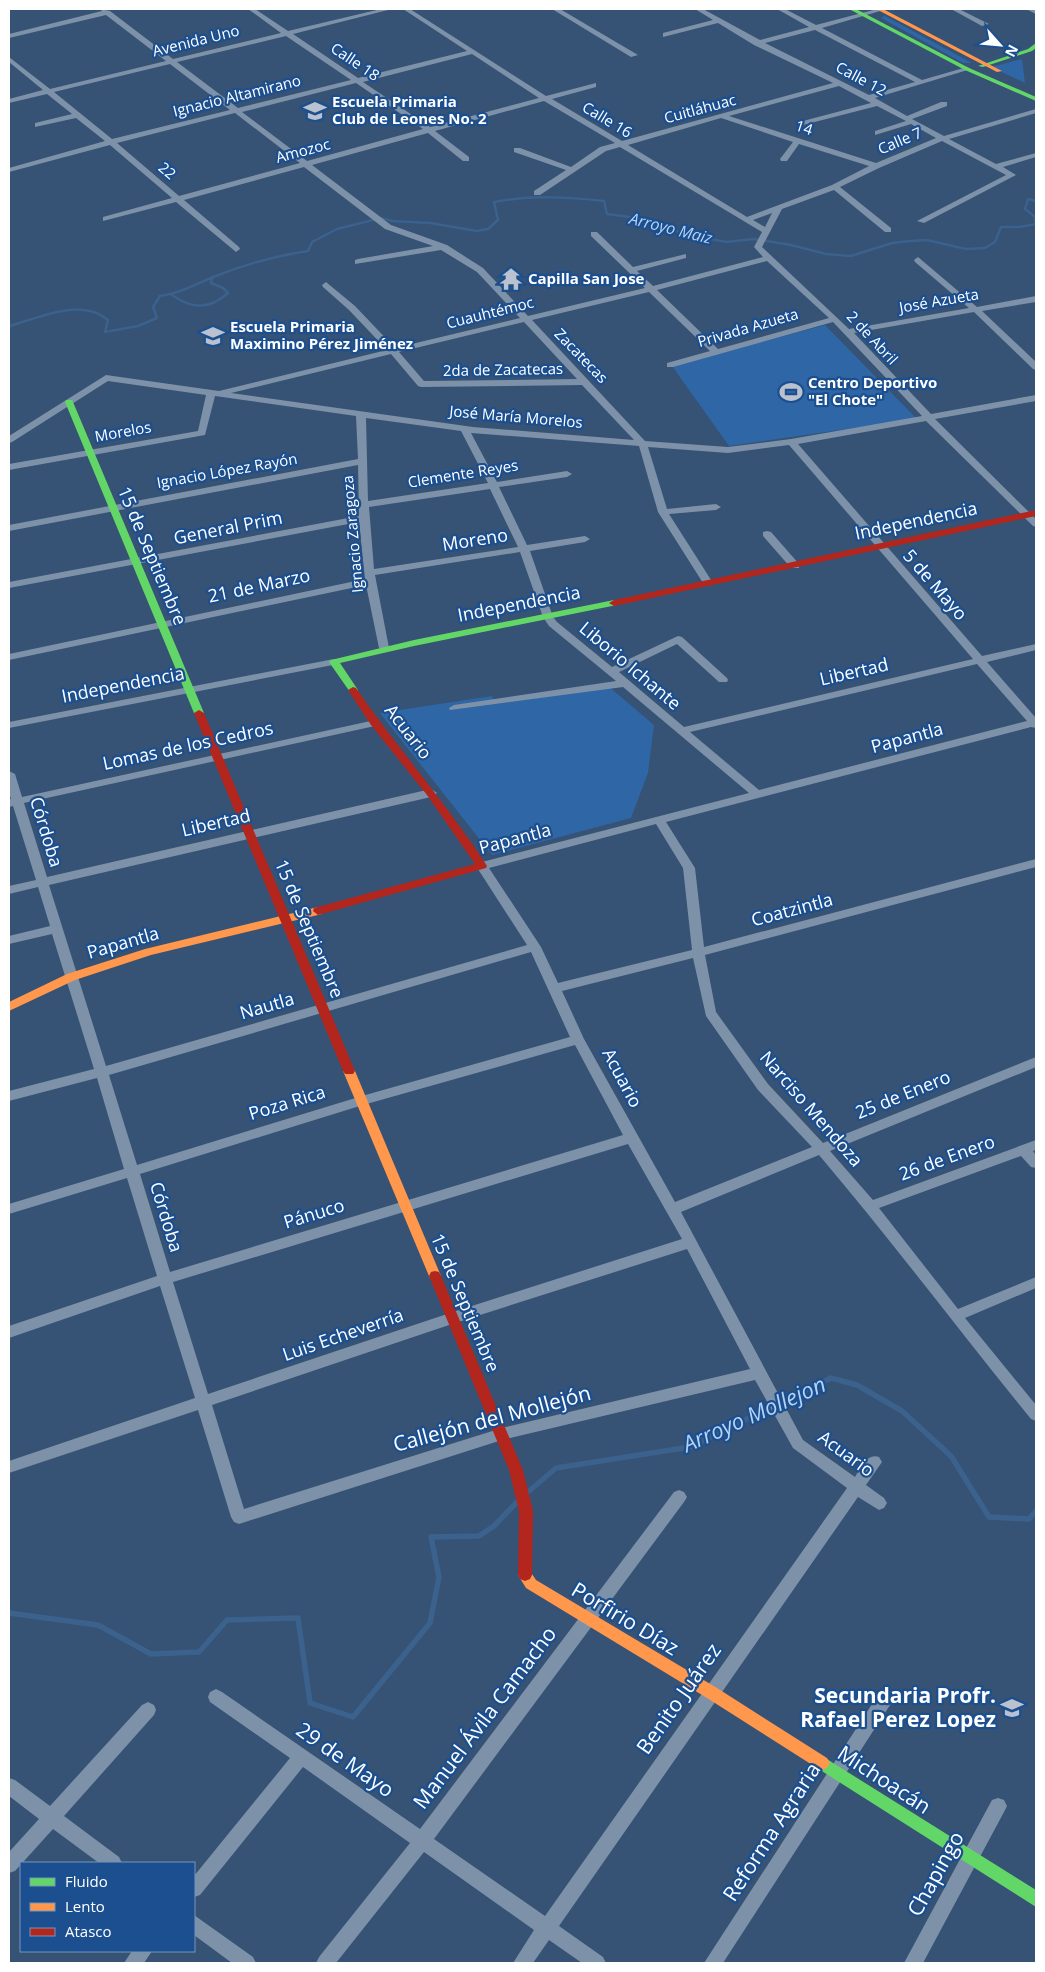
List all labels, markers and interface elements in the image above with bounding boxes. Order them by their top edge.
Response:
street label: Avenida Uno [150,20,241,60]
north arrow [975,20,1025,70]
street label: Calle 18 [327,38,384,85]
text: N [1001,42,1023,61]
street label: Calle 12 [833,56,890,100]
street label: Ignacio Altamirano [171,69,303,121]
street label: Cuitláhuac [661,89,738,127]
place label: Escuela Primaria Club de Leones No. 2 [332,91,487,128]
street label: Calle 16 [579,96,636,142]
school or university icon: Escuela Primaria Club de Leones No. 2 [302,98,328,124]
street label: 14 [793,115,816,139]
street label: Calle 7 [874,122,925,158]
street label: Amozoc [273,133,332,167]
street label: 22 [155,157,181,183]
water label: Arroyo Maiz [626,207,716,249]
temple icon: Capilla San Jose [498,266,524,292]
place label: Capilla San Jose [528,268,645,288]
street label: José Azueta [896,283,980,317]
street label: Cuauhtémoc [444,292,535,333]
street label: Privada Azueta [695,303,800,351]
street label: 2 de Abril [843,306,903,368]
place label: Escuela Primaria Maximino Pérez Jiménez [230,316,413,353]
school or university icon: Escuela Primaria Maximino Pérez Jiménez [200,323,226,349]
street label: Zacatecas [551,324,613,387]
street label: 2da de Zacatecas [443,358,563,380]
place label: Centro Deportivo "El Chote" [808,372,937,409]
sports icon: Centro Deportivo "El Chote" [778,379,804,405]
street label: José María Morelos [447,400,583,432]
street label: Morelos [93,416,153,446]
street label: Ignacio López Rayón [155,448,299,492]
street label: Clemente Reyes [406,454,520,492]
street label: Ignacio Zaragoza [337,475,367,594]
street label: 15 de Septiembre [113,483,193,629]
street label: Independencia [852,495,979,545]
street label: General Prim [171,505,284,549]
street label: Moreno [440,522,509,556]
street label: 5 de Mayo [898,544,973,625]
street label: 21 de Marzo [205,562,312,608]
street label: Independencia [455,579,582,627]
street label: Liborio Ichante [575,616,686,715]
street label: Libertad [817,651,891,691]
street label: Independencia [59,660,186,708]
street label: Acuario [380,699,438,764]
street label: Lomas de los Cedros [100,715,275,775]
street label: Papantla [868,716,946,758]
street label: Córdoba [25,794,69,870]
street label: Libertad [179,802,253,842]
street label: Papantla [476,817,554,859]
street label: 15 de Septiembre [270,856,350,1002]
street label: Coatzintla [748,887,835,931]
street label: Papantla [84,920,162,964]
street label: Nautla [237,986,297,1024]
street label: Acuario [597,1044,648,1111]
street label: Narciso Mendoza [755,1045,869,1171]
street label: 25 de Enero [852,1064,954,1124]
street label: Poza Rica [245,1079,328,1125]
street label: 26 de Enero [895,1129,998,1186]
street label: Córdoba [145,1179,189,1255]
street label: Pánuco [280,1192,347,1234]
street label: 15 de Septiembre [426,1230,506,1376]
street label: Luis Echeverría [279,1302,406,1366]
water label: Arroyo Mollejon [675,1368,830,1459]
street label: Callejón del Mollejón [390,1378,594,1458]
street label: Acuario [814,1425,879,1482]
street label: Porfirio Díaz [567,1575,684,1661]
street label: Manuel Ávila Camacho [406,1620,562,1814]
street label: Benito Juárez [630,1637,727,1760]
place label: Secundaria Profr. Rafael Perez Lopez [800,1681,996,1733]
school or university icon: Secundaria Profr. Rafael Perez Lopez [999,1695,1025,1721]
street label: 29 de Mayo [291,1715,400,1803]
street label: Michoacán [832,1739,937,1820]
street label: Reforma Agraria [716,1757,826,1906]
street label: Chapingo [900,1826,970,1921]
legend [20,1862,195,1952]
text: Fluido [65,1871,108,1891]
text: Lento [65,1896,105,1916]
text: Atasco [65,1921,112,1941]

